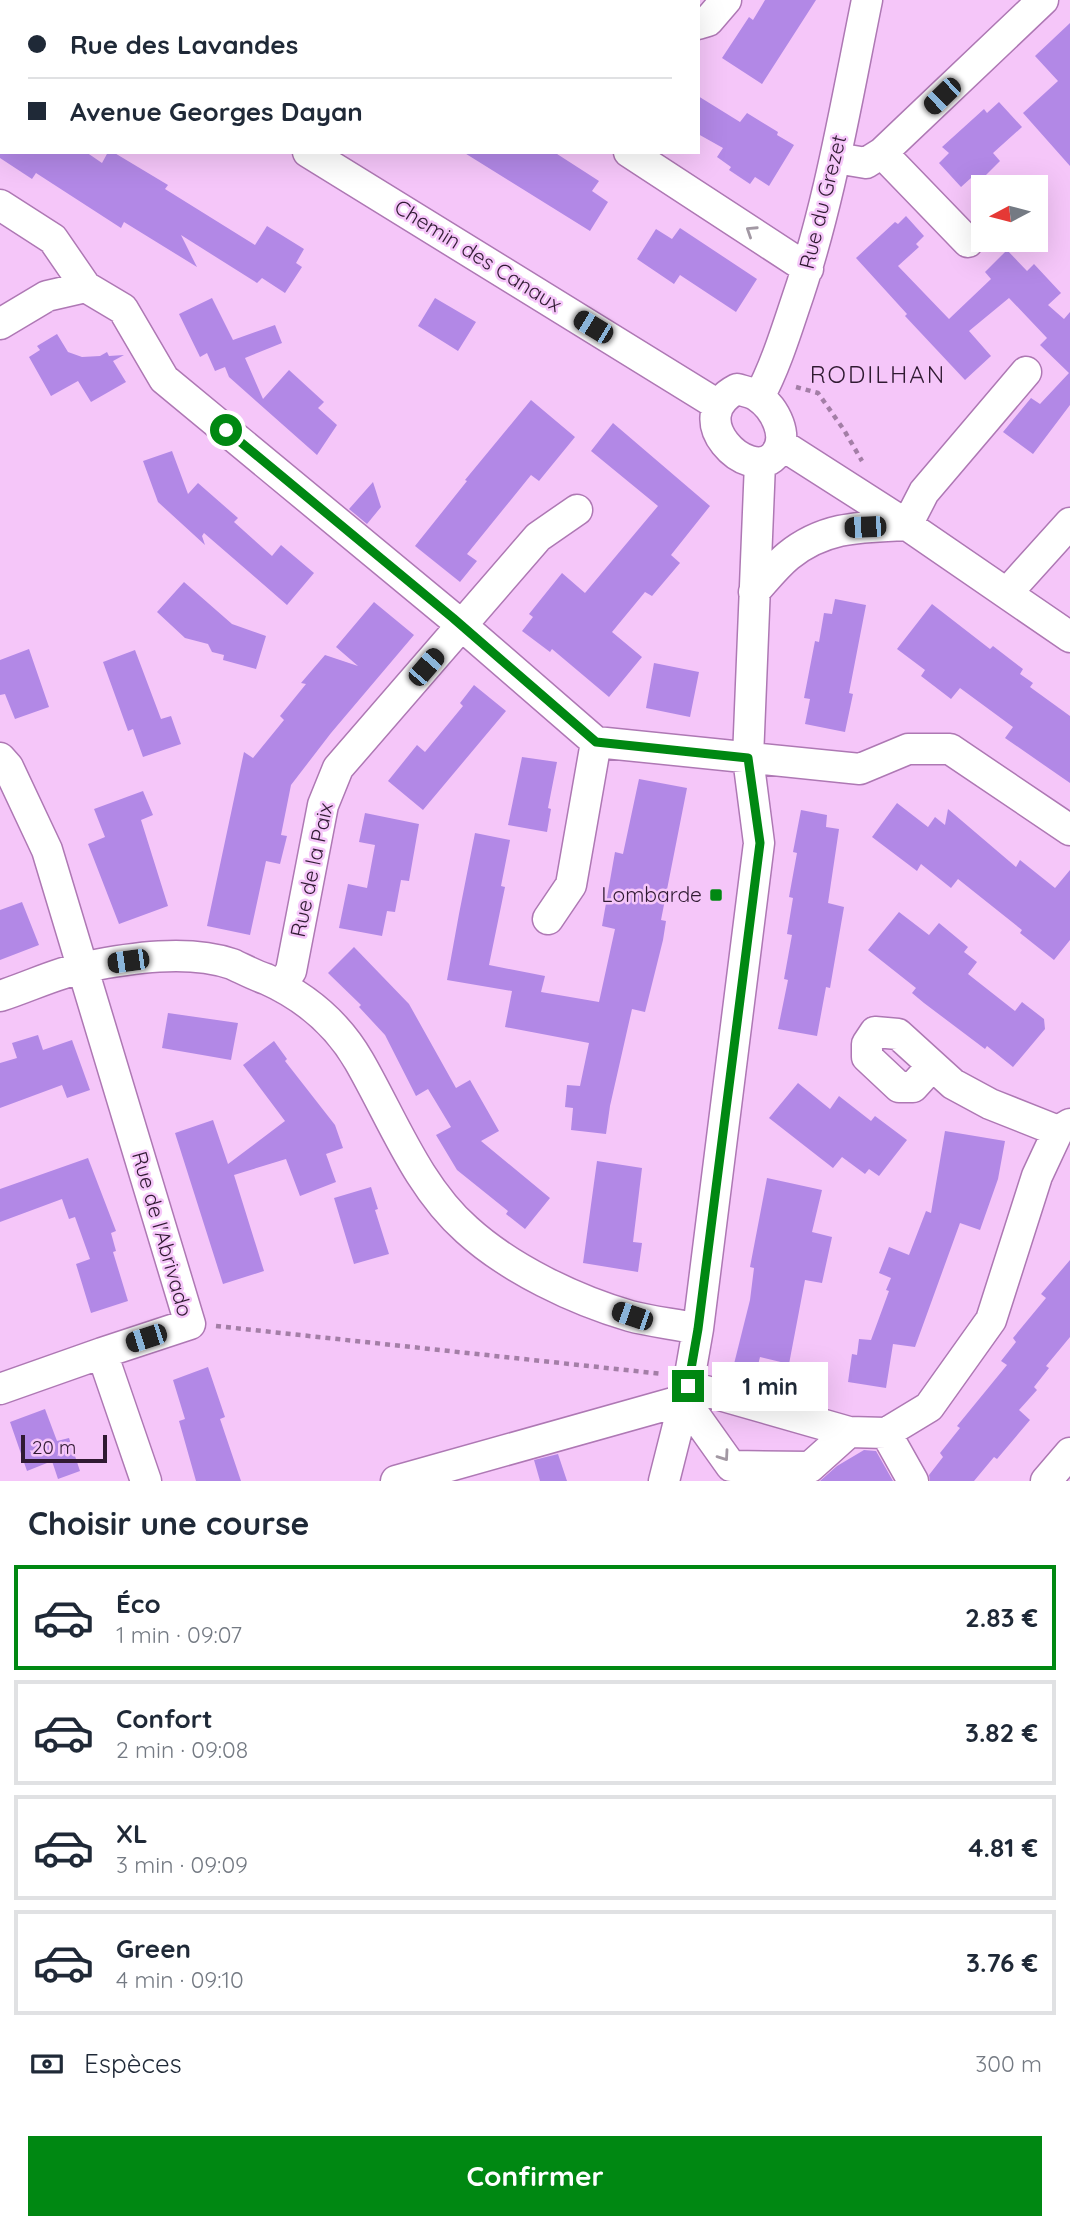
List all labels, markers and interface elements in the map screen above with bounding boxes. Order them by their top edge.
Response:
text: Rue des Lavandes [70,28,298,61]
car [920,74,965,118]
text: Avenue Georges Dayan [70,95,363,128]
street label: Rue du Grezet [793,132,851,271]
north arrow [971,175,1048,252]
map controls [971,175,1048,252]
street label: Chemin des Canaux [390,193,567,317]
one-way arrow [745,227,758,240]
car [570,307,617,347]
district label: RODILHAN [810,359,946,389]
route start [210,414,242,446]
car [844,516,887,538]
car [405,644,448,690]
street label: Rue de la Paix [284,800,338,939]
place label: Lombarde [601,881,702,907]
marker: Lombarde [708,887,724,903]
car [106,948,151,974]
street label: Rue de l'Abrivado [127,1148,199,1319]
car [609,1299,656,1333]
car [123,1322,170,1354]
callout: 1 min [712,1362,828,1410]
route end [672,1370,704,1402]
text: 1 min [742,1372,798,1401]
scale bar [21,1432,107,1464]
text: 20 m [32,1435,76,1459]
one-way arrow [716,1448,728,1461]
text: Choisir une course [28,1503,309,1543]
icon: car [32,1586,95,1649]
text: Éco [116,1587,161,1620]
text: 2.83 € [965,1601,1038,1634]
text: 1 min · 09:07 [116,1620,242,1649]
icon: car [32,1701,95,1764]
text: Confort [116,1702,213,1735]
text: 3.82 € [965,1716,1038,1749]
text: 2 min · 09:08 [116,1735,248,1764]
icon: car [32,1816,95,1879]
text: XL [116,1817,148,1850]
text: 4.81 € [968,1831,1038,1864]
text: 3 min · 09:09 [116,1850,248,1879]
icon: car [32,1931,95,1994]
text: Green [116,1932,191,1965]
text: 3.76 € [966,1946,1038,1979]
text: 4 min · 09:10 [116,1965,244,1994]
icon: cash [28,2045,66,2083]
text: Espèces [84,2047,182,2080]
text: 300 m [975,2049,1042,2078]
button: Confirmer [28,2136,1042,2216]

